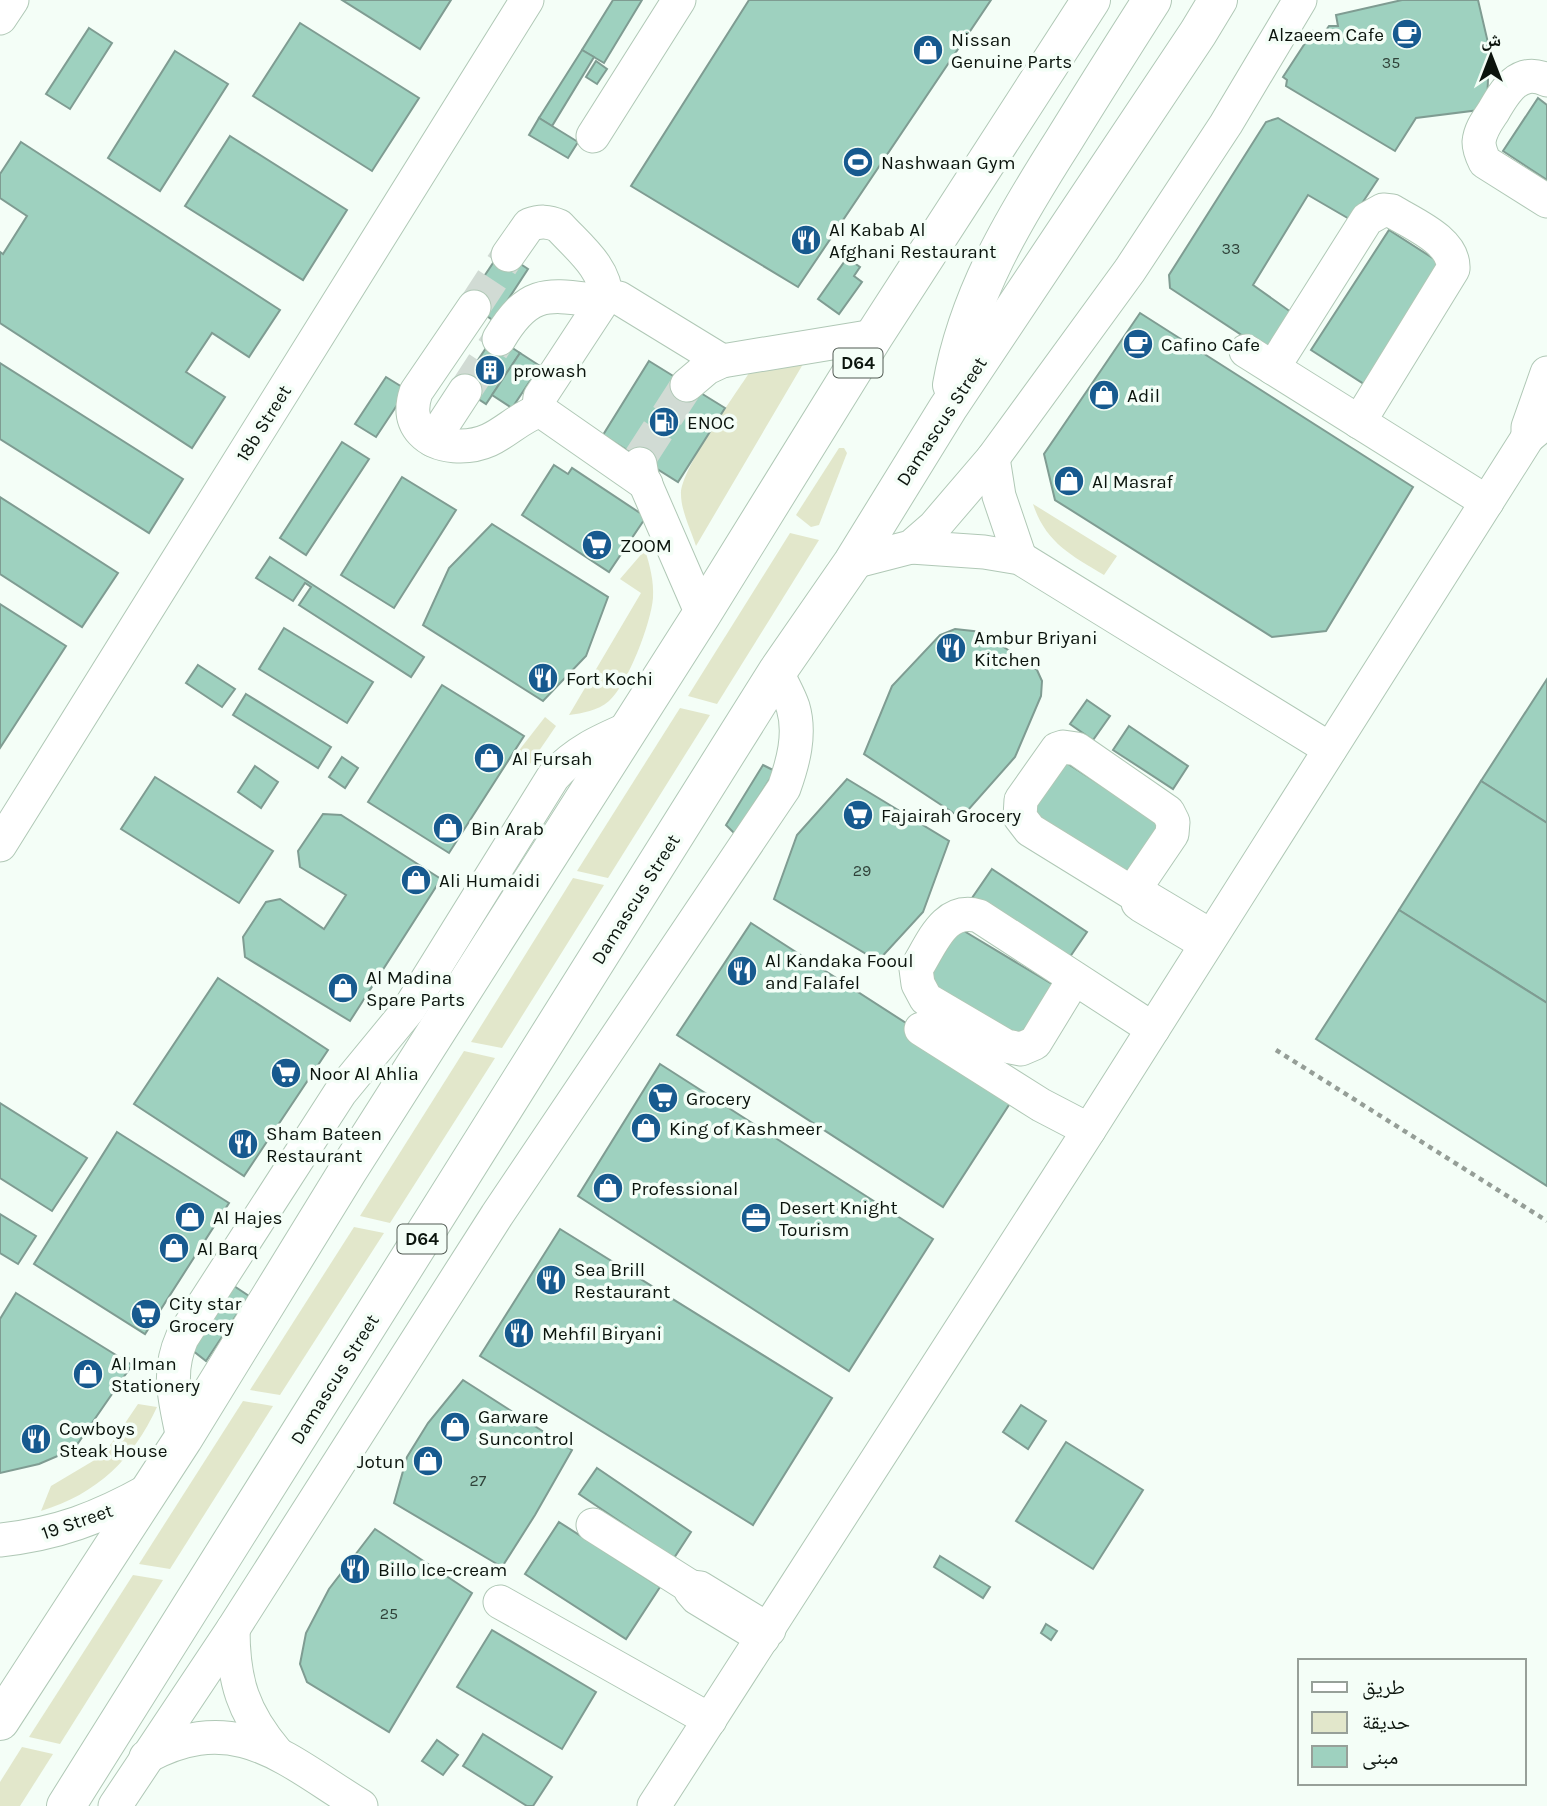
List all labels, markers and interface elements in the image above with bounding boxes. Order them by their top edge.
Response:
cafe icon: Alzaeem Cafe [1390,17,1424,51]
north arrow [1456,21,1526,91]
place label: Alzaeem Cafe [1268,24,1384,46]
place label: Nissan Genuine Parts [951,29,1072,73]
text: ش [1481,29,1501,51]
shop icon: Nissan Genuine Parts [911,33,945,67]
house number: 35 [1382,53,1400,72]
sports icon: Nashwaan Gym [841,145,875,179]
place label: Nashwaan Gym [881,152,1015,174]
place label: Al Kabab Al Afghani Restaurant [829,219,996,263]
restaurant icon: Al Kabab Al Afghani Restaurant [789,223,823,257]
house number: 33 [1222,239,1240,258]
cafe icon: Cafino Cafe [1121,327,1155,361]
place label: Cafino Cafe [1161,334,1260,356]
road number: D64 [834,348,882,377]
building icon: prowash [473,353,507,387]
street label: Damascus Street [892,353,992,490]
place label: prowash [513,360,587,382]
shop icon: Adil [1087,378,1121,412]
street label: 18b Street [232,381,296,466]
place label: Adil [1127,385,1160,407]
fuel station icon: ENOC [647,405,681,439]
place label: ENOC [687,412,735,434]
shop icon: Al Masraf [1052,464,1086,498]
place label: Al Masraf [1092,471,1174,493]
supermarket icon: ZOOM [580,528,614,562]
place label: ZOOM [620,535,672,557]
place label: Ambur Briyani Kitchen [974,627,1098,671]
restaurant icon: Ambur Briyani Kitchen [934,631,968,665]
restaurant icon: Fort Kochi [526,661,560,695]
place label: Fort Kochi [566,668,653,690]
shop icon: Al Fursah [472,741,506,775]
place label: Al Fursah [512,748,593,770]
supermarket icon: Fajairah Grocery [841,798,875,832]
place label: Fajairah Grocery [881,805,1021,827]
shop icon: Bin Arab [431,811,465,845]
place label: Bin Arab [471,818,544,840]
street label: Damascus Street [587,830,685,969]
house number: 29 [853,861,871,880]
shop icon: Ali Humaidi [399,863,433,897]
place label: Ali Humaidi [439,870,540,892]
place label: Al Kandaka Fooul and Falafel [765,950,914,994]
restaurant icon: Al Kandaka Fooul and Falafel [725,954,759,988]
place label: Al Madina Spare Parts [366,967,465,1011]
shop icon: Al Madina Spare Parts [326,971,360,1005]
supermarket icon: Noor Al Ahlia [269,1056,303,1090]
place label: Noor Al Ahlia [309,1063,419,1085]
supermarket icon: Grocery [646,1081,680,1115]
place label: Grocery [686,1088,751,1110]
shop icon: King of Kashmeer [629,1111,663,1145]
place label: King of Kashmeer [669,1118,822,1140]
place label: Sham Bateen Restaurant [266,1123,382,1167]
restaurant icon: Sham Bateen Restaurant [226,1127,260,1161]
shop icon: Professional [591,1171,625,1205]
place label: Professional [631,1178,738,1200]
place label: Desert Knight Tourism [779,1197,898,1241]
shop icon: Al Hajes [173,1200,207,1234]
office icon: Desert Knight Tourism [739,1201,773,1235]
place label: Al Hajes [213,1207,283,1229]
road number: D64 [398,1224,446,1254]
shop icon: Al Barq [157,1231,191,1265]
place label: Al Barq [197,1238,258,1260]
place label: Sea Brill Restaurant [574,1259,670,1303]
restaurant icon: Sea Brill Restaurant [534,1263,568,1297]
place label: City star Grocery [169,1293,241,1337]
supermarket icon: City star Grocery [129,1297,163,1331]
street label: Damascus Street [286,1310,384,1449]
restaurant icon: Mehfil Biryani [502,1316,536,1350]
place label: Mehfil Biryani [542,1323,662,1345]
place label: Al Iman Stationery [111,1353,200,1397]
shop icon: Al Iman Stationery [71,1357,105,1391]
place label: Garware Suncontrol [478,1406,574,1450]
shop icon: Garware Suncontrol [438,1410,472,1444]
place label: Cowboys Steak House [59,1418,167,1462]
restaurant icon: Cowboys Steak House [19,1422,53,1456]
shop icon: Jotun [411,1444,445,1478]
place label: Jotun [357,1451,405,1473]
house number: 27 [470,1471,487,1490]
street label: 19 Street [39,1500,116,1544]
restaurant icon: Billo Ice-cream [338,1552,372,1586]
place label: Billo Ice-cream [378,1559,507,1581]
house number: 25 [380,1604,398,1623]
legend [1298,1659,1526,1785]
text: طريق [1362,1675,1405,1700]
text: حديقة [1362,1710,1410,1734]
text: مبنى [1362,1745,1398,1770]

